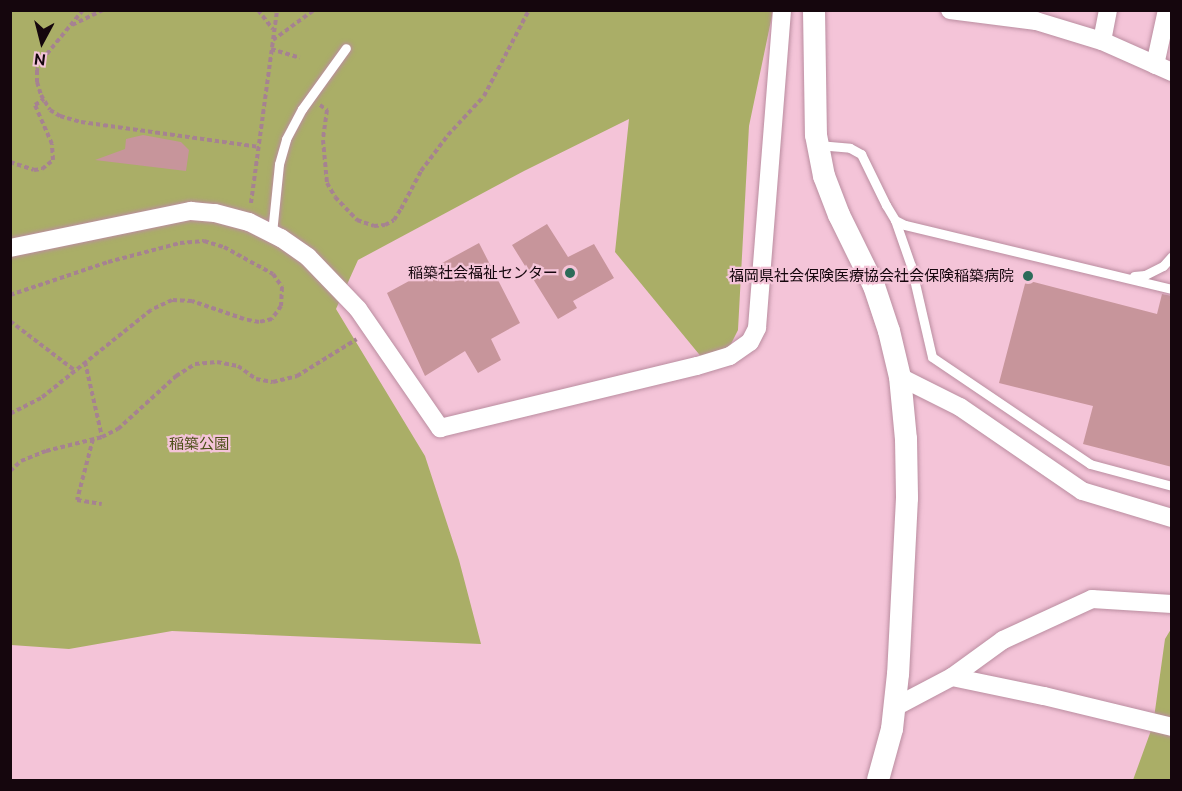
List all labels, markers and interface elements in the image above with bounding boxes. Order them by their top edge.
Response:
north arrow [12,12,72,72]
text: N [33,50,47,70]
place label: 稲築社会福祉センター [408,264,558,282]
marker: 稲築社会福祉センター [563,266,577,280]
place label: 福岡県社会保険医療協会社会保険稲築病院 [729,267,1014,285]
marker: 福岡県社会保険医療協会社会保険稲築病院 [1019,267,1037,285]
park label: 稲築公園 [169,435,229,453]

